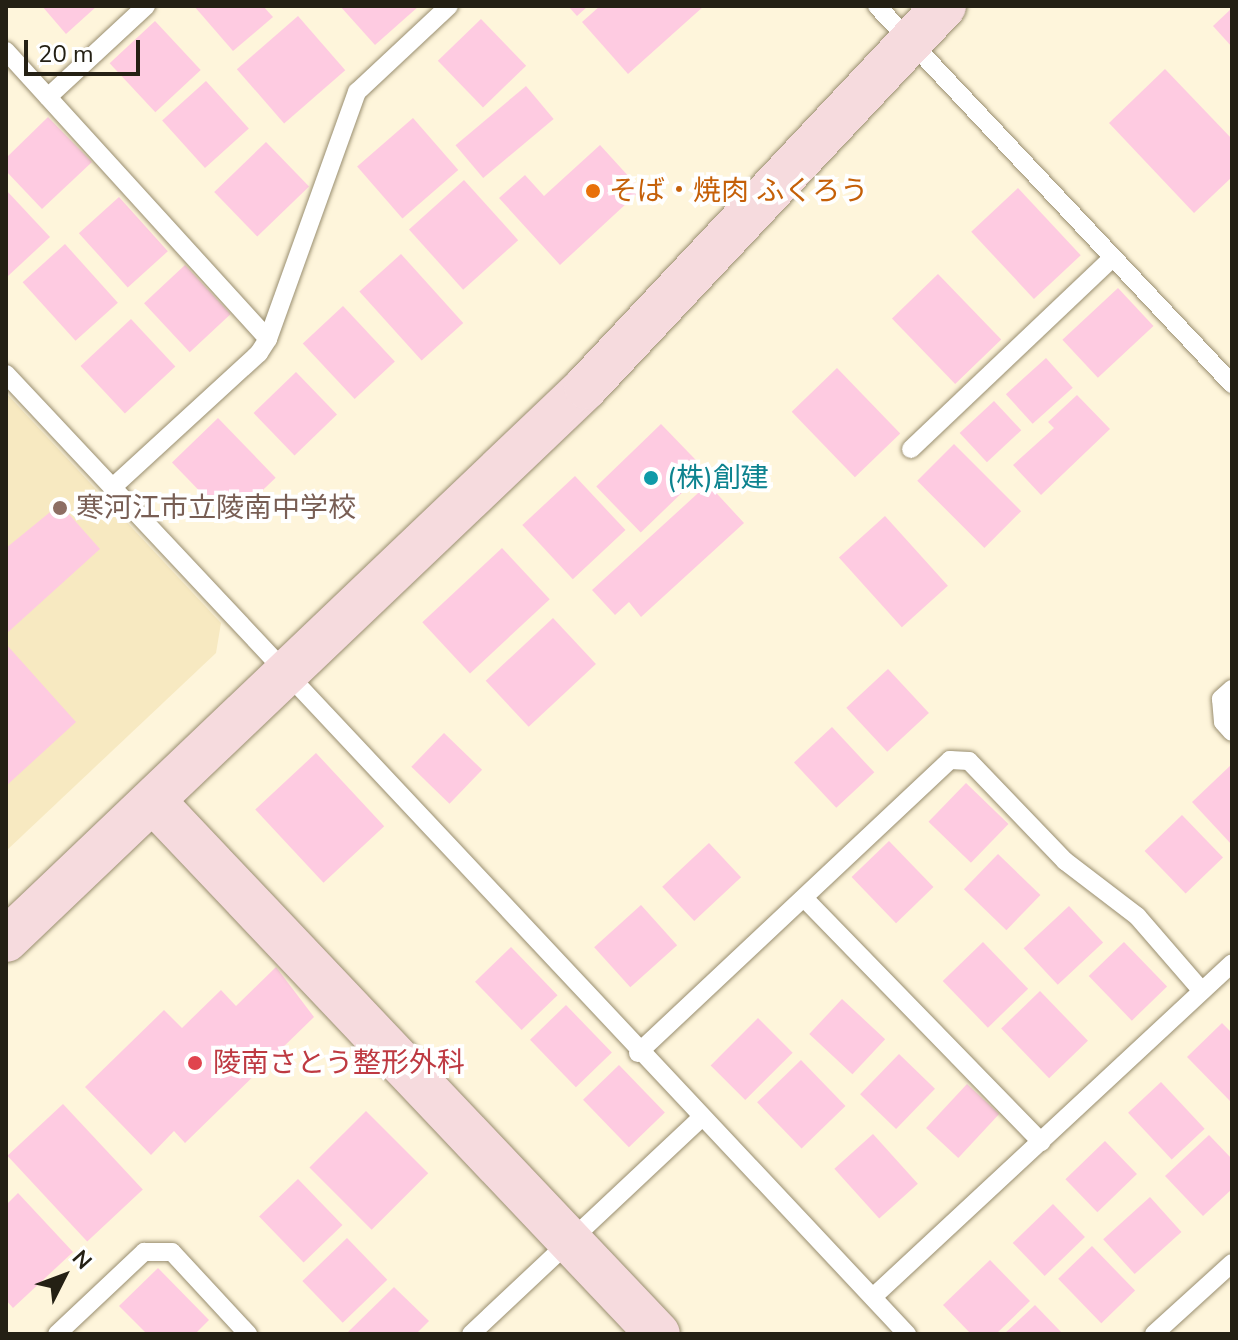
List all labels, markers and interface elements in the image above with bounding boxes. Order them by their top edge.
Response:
scale bar [28,24,144,74]
text: 20 m [38,38,94,70]
place label: そば・焼肉 ふくろう [609,174,868,208]
marker: そば・焼肉 ふくろう [584,182,602,200]
place label: (株)創建 [667,461,769,495]
marker: (株)創建 [642,469,660,487]
place label: 寒河江市立陵南中学校 [76,491,356,525]
marker: 寒河江市立陵南中学校 [51,499,69,517]
place label: 陵南さとう整形外科 [213,1046,465,1080]
marker: 陵南さとう整形外科 [184,1052,206,1074]
north arrow [24,1236,104,1316]
text: N [65,1244,98,1276]

